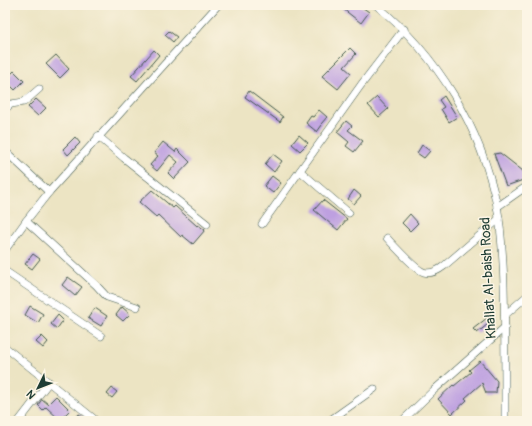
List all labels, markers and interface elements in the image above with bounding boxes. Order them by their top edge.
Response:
street label: Khallat Al-baish Road [476,216,500,339]
north arrow [18,368,58,408]
text: N [23,387,38,402]

